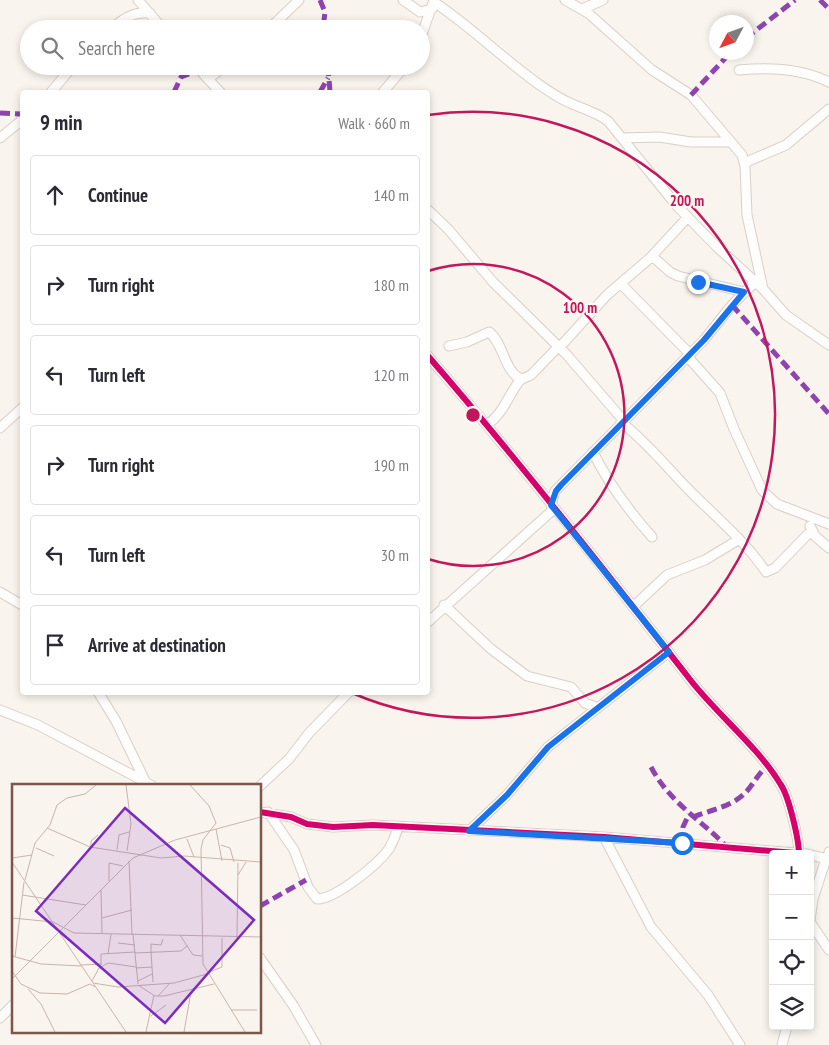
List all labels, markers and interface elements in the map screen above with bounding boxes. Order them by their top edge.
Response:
north arrow [709,15,754,60]
search box [20,20,430,75]
icon: search [38,34,66,62]
text: Search here [78,36,155,60]
text: 9 min [40,109,82,136]
text: Walk · 660 m [338,113,410,133]
icon: ahead [41,181,69,209]
text: Continue [88,183,148,207]
text: 140 m [374,185,409,205]
text: 200 m [670,191,704,210]
icon: right [41,271,69,299]
route end [687,271,710,294]
text: Turn right [88,273,154,297]
text: 180 m [374,275,409,295]
text: 100 m [563,298,597,317]
icon: left [41,361,69,389]
text: Turn left [88,363,145,387]
text: 120 m [374,365,409,385]
centre of rings [464,406,482,424]
icon: right [41,451,69,479]
text: Turn right [88,453,154,477]
text: 190 m [374,455,409,475]
icon: left [41,541,69,569]
text: Turn left [88,543,145,567]
text: 30 m [381,545,409,565]
icon: arrive [41,631,69,659]
text: Arrive at destination [88,633,226,657]
inset map [12,784,261,1032]
route start [671,832,694,855]
map controls [769,850,814,1030]
button: + [769,850,814,895]
button: − [769,895,814,940]
button: locate [769,940,814,985]
button: layers [769,985,814,1030]

